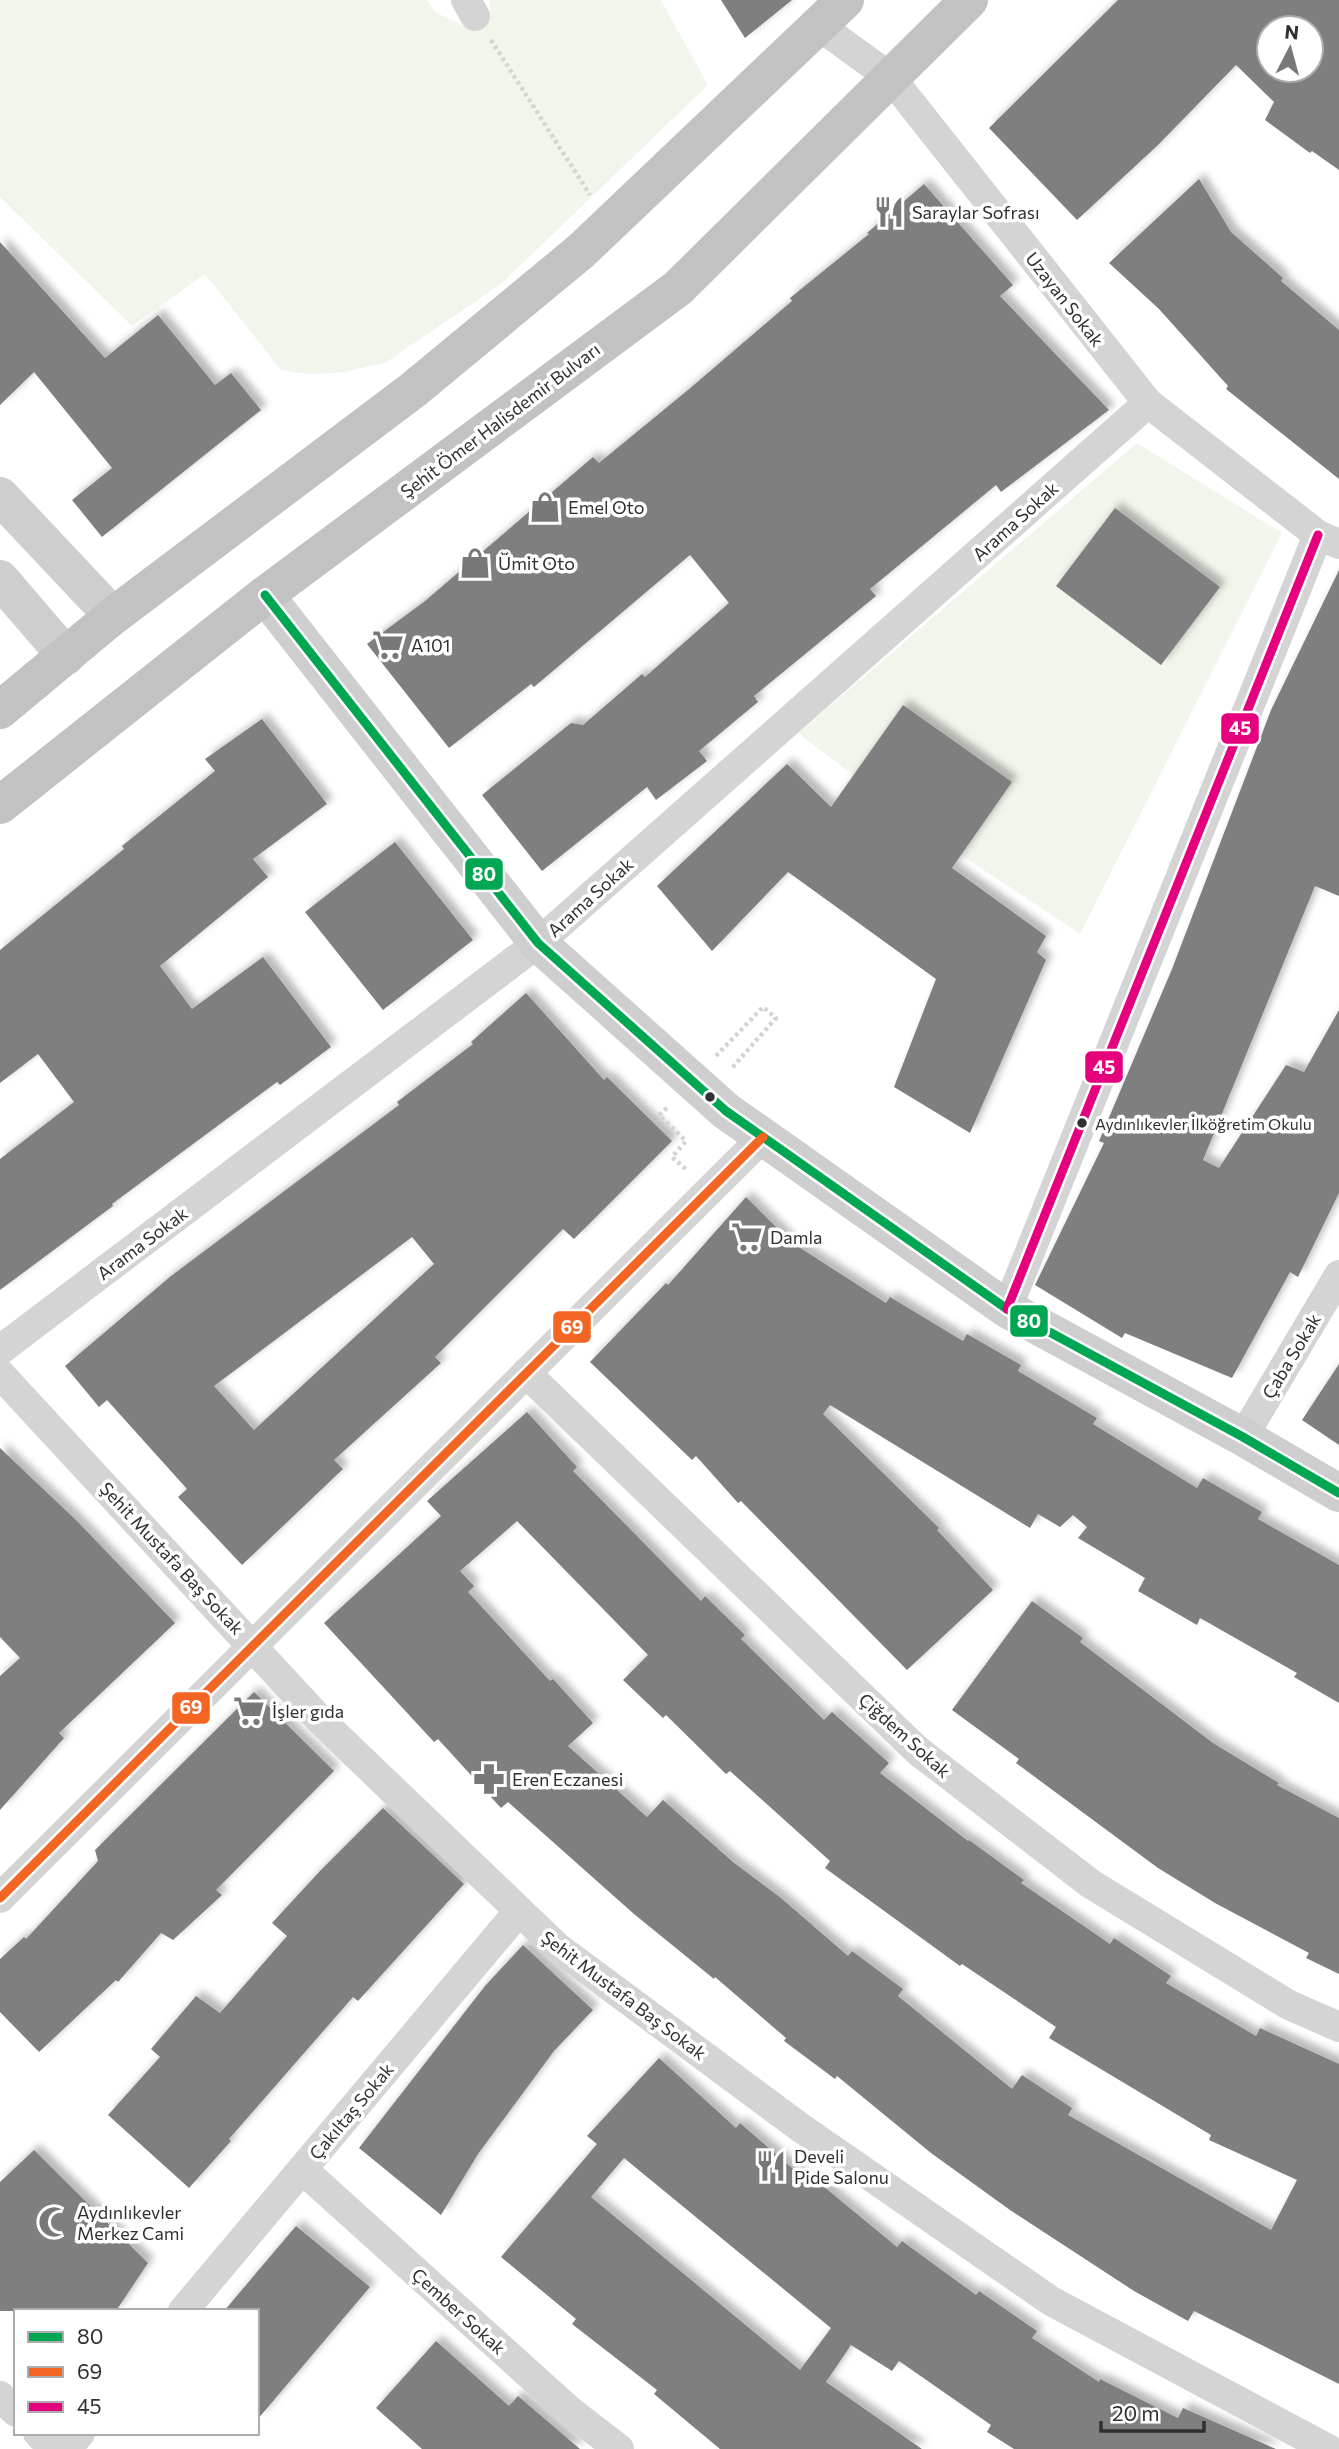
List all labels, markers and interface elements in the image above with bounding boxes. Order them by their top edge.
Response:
north arrow [1255,14,1325,84]
text: N [1284,19,1300,44]
restaurant icon: Saraylar Sofrası [872,195,906,229]
place label: Saraylar Sofrası [912,201,1040,223]
street label: Uzayan Sokak [1021,247,1109,351]
street label: Şehit Ömer Halisdemir Bulvarı [396,338,604,502]
street label: Arama Sokak [968,477,1063,565]
shop icon: Emel Oto [528,490,562,524]
place label: Emel Oto [568,496,645,518]
shop icon: Ümit Oto [458,546,492,580]
place label: Ümit Oto [498,552,575,574]
supermarket icon: A101 [371,628,405,662]
place label: A101 [411,634,451,656]
line badge: 45 [1220,712,1260,745]
text: 45 [1229,716,1251,739]
street label: Arama Sokak [543,853,638,941]
line badge: 80 [464,857,504,891]
text: 80 [472,862,496,885]
line badge: 45 [1084,1050,1124,1084]
text: 45 [1093,1055,1115,1078]
unlabelled marker [703,1090,717,1104]
place label: Aydınlıkevler İlköğretim Okulu [1095,1114,1312,1133]
marker: Aydınlıkevler İlköğretim Okulu [1075,1116,1089,1130]
street label: Arama Sokak [92,1202,192,1284]
supermarket icon: Damla [730,1220,764,1254]
place label: Damla [770,1226,822,1248]
line badge: 80 [1009,1304,1049,1338]
text: 80 [1017,1309,1041,1332]
street label: Çaba Sokak [1257,1309,1325,1403]
line badge: 69 [552,1310,592,1344]
text: 69 [560,1315,584,1338]
street label: Şehit Mustafa Baş Sokak [96,1477,249,1639]
street label: Çiğdem Sokak [855,1688,956,1782]
line badge: 69 [171,1691,211,1725]
supermarket icon: İşler gıda [232,1694,266,1728]
text: 69 [179,1695,203,1718]
place label: İşler gıda [272,1700,344,1722]
pharmacy icon: Eren Eczanesi [472,1762,506,1796]
place label: Eren Eczanesi [512,1768,623,1790]
street label: Şehit Mustafa Baş Sokak [537,1926,711,2064]
street label: Çakıltaş Sokak [304,2058,398,2164]
place label: Develi Pide Salonu [794,2145,889,2188]
restaurant icon: Develi Pide Salonu [754,2149,788,2183]
place label: Aydınlıkevler Merkez Cami [77,2201,184,2244]
mosque icon: Aydınlıkevler Merkez Cami [37,2205,71,2239]
street label: Çember Sokak [408,2263,511,2359]
legend [14,2309,259,2435]
text: 80 [77,2323,103,2348]
text: 69 [77,2358,102,2383]
scale bar [1101,2390,1204,2434]
text: 45 [77,2393,102,2418]
text: 20 m [1112,2400,1160,2425]

